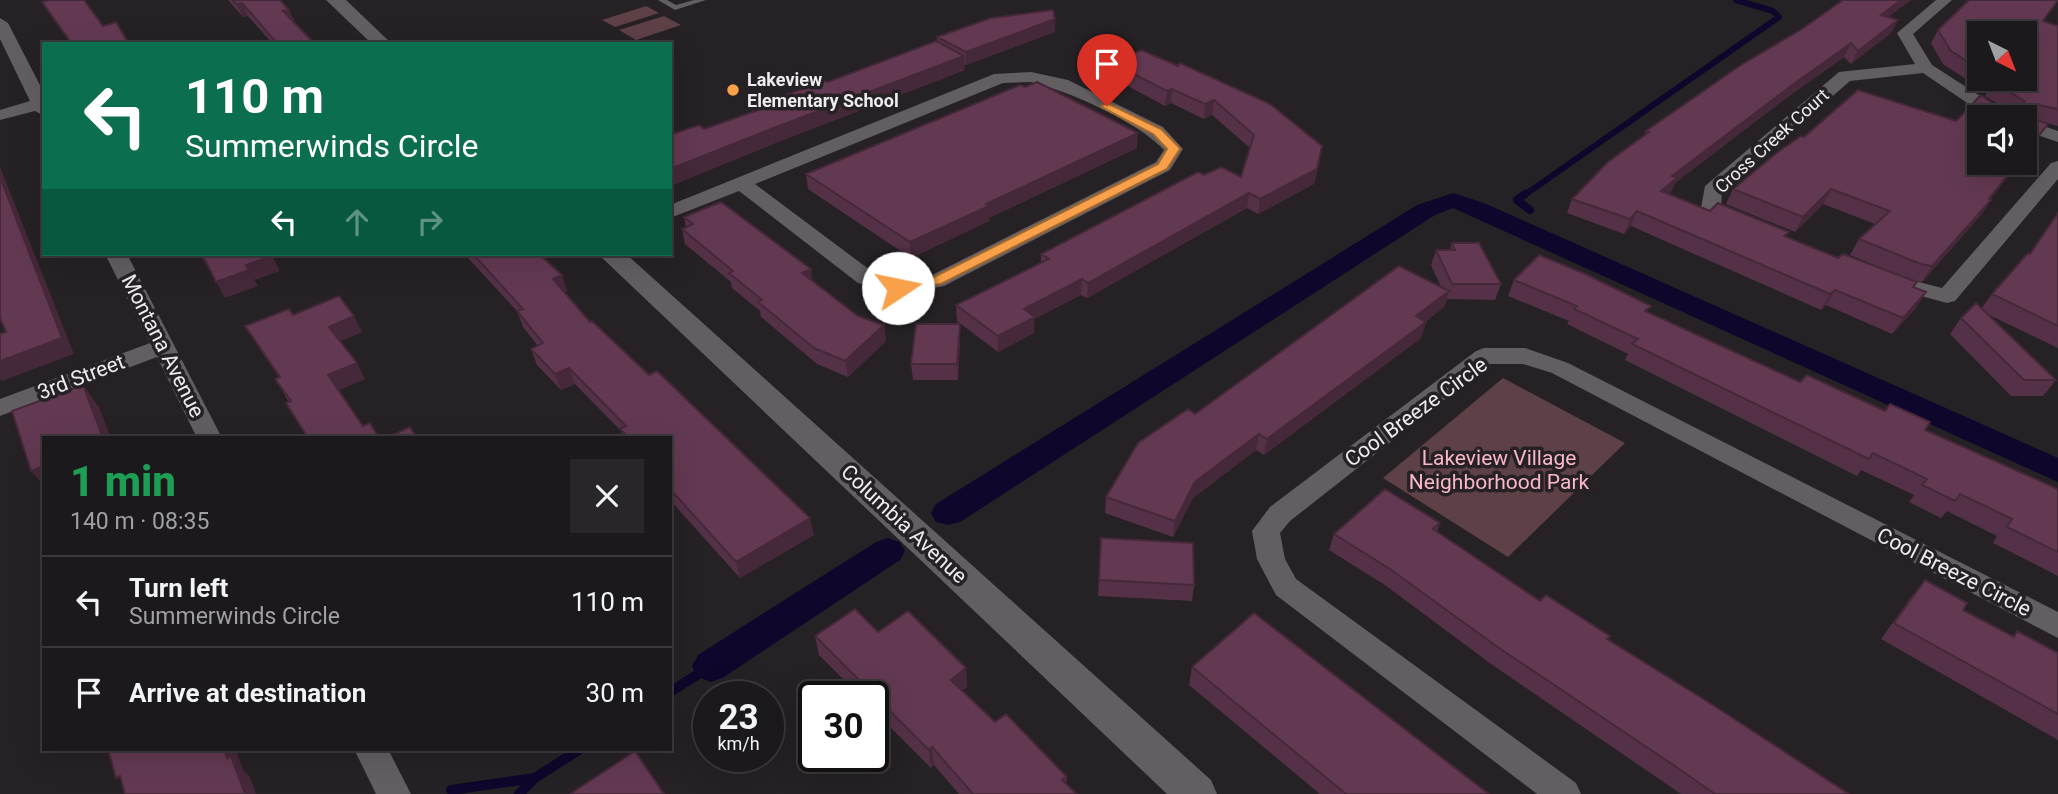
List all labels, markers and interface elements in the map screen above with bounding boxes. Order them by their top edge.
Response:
north arrow [1967,21,2037,91]
map controls [1967,21,2037,175]
pin [1077,34,1137,106]
icon: arrive [1088,45,1126,83]
text: 110 m [185,68,324,125]
place label: Lakeview Elementary School [747,69,899,111]
icon: left [70,70,161,161]
marker: Lakeview Elementary School [725,82,741,98]
street label: Cross Creek Court [1711,84,1833,197]
button: sound [1967,105,2037,175]
text: Summerwinds Circle [185,127,479,165]
icon: left [265,203,303,241]
icon: ahead [338,203,376,241]
icon: right [411,203,449,241]
position arrow [861,251,935,325]
street label: Montana Avenue [117,271,209,421]
street label: 3rd Street [34,349,128,405]
street label: Cool Breeze Circle [1340,352,1492,472]
park label: Lakeview Village Neighborhood Park [1409,446,1590,494]
text: 1 min [70,457,176,506]
button: close [570,459,644,533]
street label: Columbia Avenue [836,460,972,588]
text: 140 m · 08:35 [70,508,209,535]
street label: Cool Breeze Circle [1873,523,2035,621]
text: Turn left [129,573,228,603]
icon: left [70,583,108,621]
text: 110 m [571,587,644,617]
text: Summerwinds Circle [129,603,340,630]
icon: arrive [70,674,108,712]
text: Arrive at destination [129,678,366,708]
text: 30 m [586,678,644,708]
speed limit sign: 30 [798,681,889,772]
text: 23 [718,697,759,738]
text: km/h [717,733,760,754]

